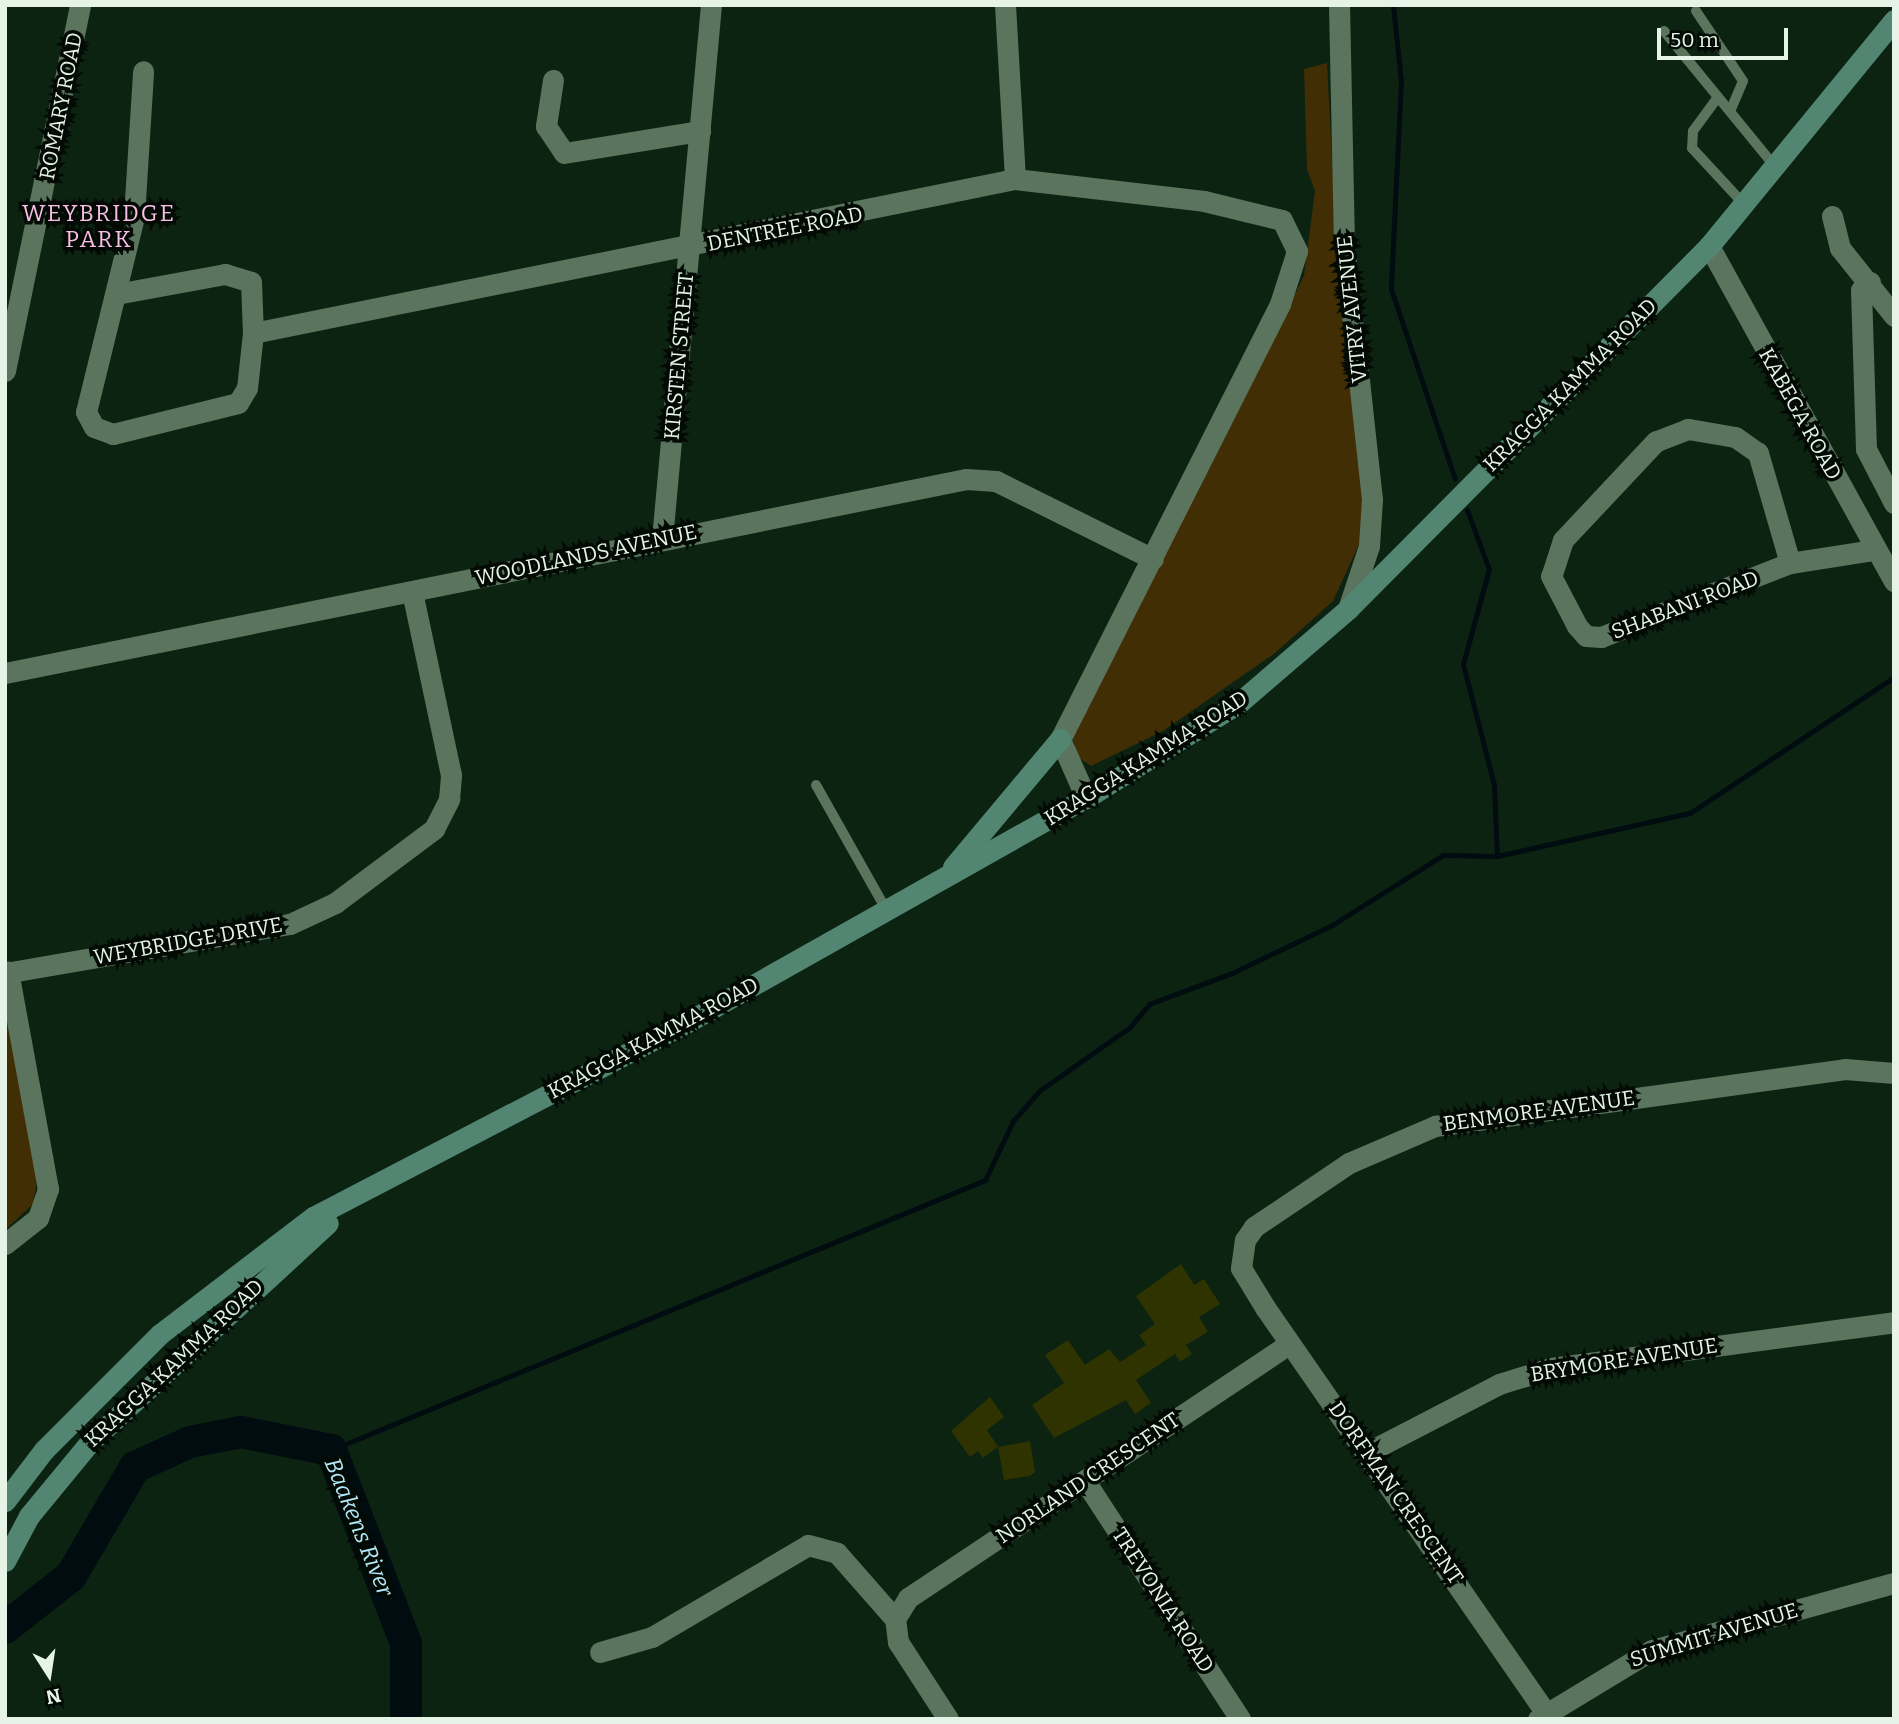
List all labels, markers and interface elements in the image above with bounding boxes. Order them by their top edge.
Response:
scale bar [1661,14,1792,58]
text: 50 m [1670,27,1719,53]
street label: ROMARY ROAD [34,30,88,182]
district label: WEYBRIDGE PARK [23,199,175,253]
street label: DENTREE ROAD [705,202,865,256]
street label: VITRY AVENUE [1332,234,1372,384]
street label: KIRSTEN STREET [659,271,699,441]
street label: KRAGGA KAMMA ROAD [1478,293,1662,477]
street label: KABEGA ROAD [1753,344,1847,484]
street label: WOODLANDS AVENUE [473,519,699,591]
street label: SHABANI ROAD [1608,565,1762,645]
street label: KRAGGA KAMMA ROAD [1040,685,1252,831]
street label: WEYBRIDGE DRIVE [92,912,284,970]
street label: KRAGGA KAMMA ROAD [544,972,762,1104]
street label: BENMORE AVENUE [1442,1085,1636,1137]
street label: KRAGGA KAMMA ROAD [80,1274,268,1452]
street label: BRYMORE AVENUE [1529,1333,1719,1387]
street label: DORFMAN CRESCENT [1323,1397,1469,1589]
street label: NORLAND CRESCENT [992,1407,1184,1549]
water label: Baakens River [319,1454,399,1600]
street label: TREVONIA ROAD [1107,1523,1219,1677]
street label: SUMMIT AVENUE [1627,1597,1801,1673]
north arrow [14,1640,84,1710]
text: N [44,1683,63,1709]

